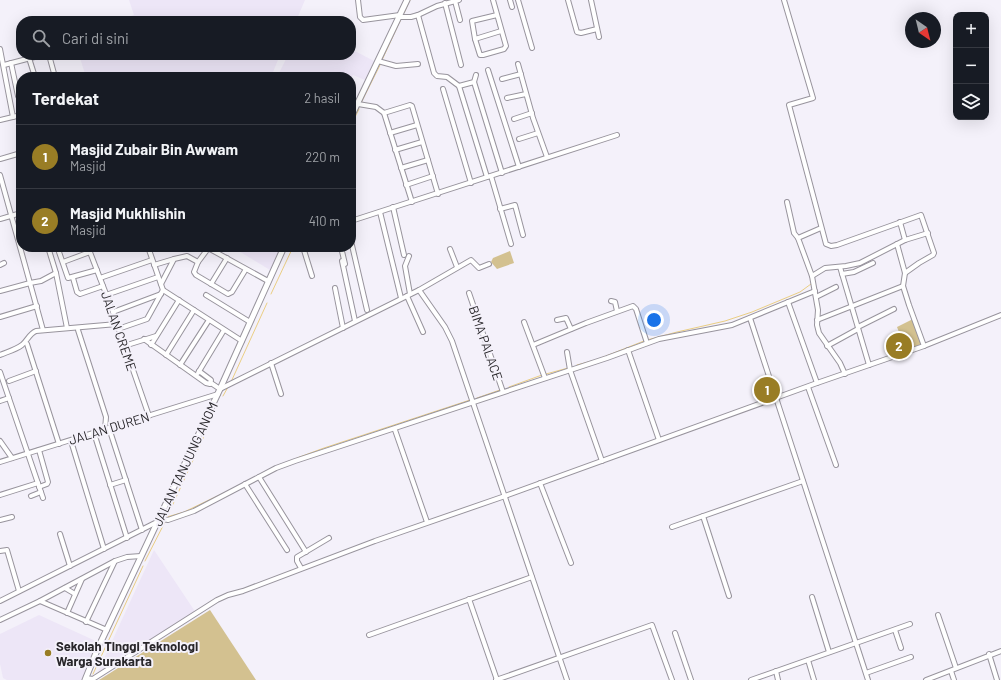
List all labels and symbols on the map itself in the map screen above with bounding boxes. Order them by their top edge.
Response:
north arrow [905,12,941,48]
street label: JALAN CREME [98,289,140,373]
street label: BIMA PALACE [466,304,506,383]
your location [644,310,664,330]
pin: 2 [886,331,912,361]
pin: 1 [754,375,780,405]
street label: JALAN TANJUNG ANOM [149,399,221,529]
street label: JALAN DUREN [67,408,151,448]
place label: Sekolah Tinggi Teknologi Warga Surakarta [56,638,198,669]
marker: Sekolah Tinggi Teknologi Warga Surakarta [43,648,53,658]

